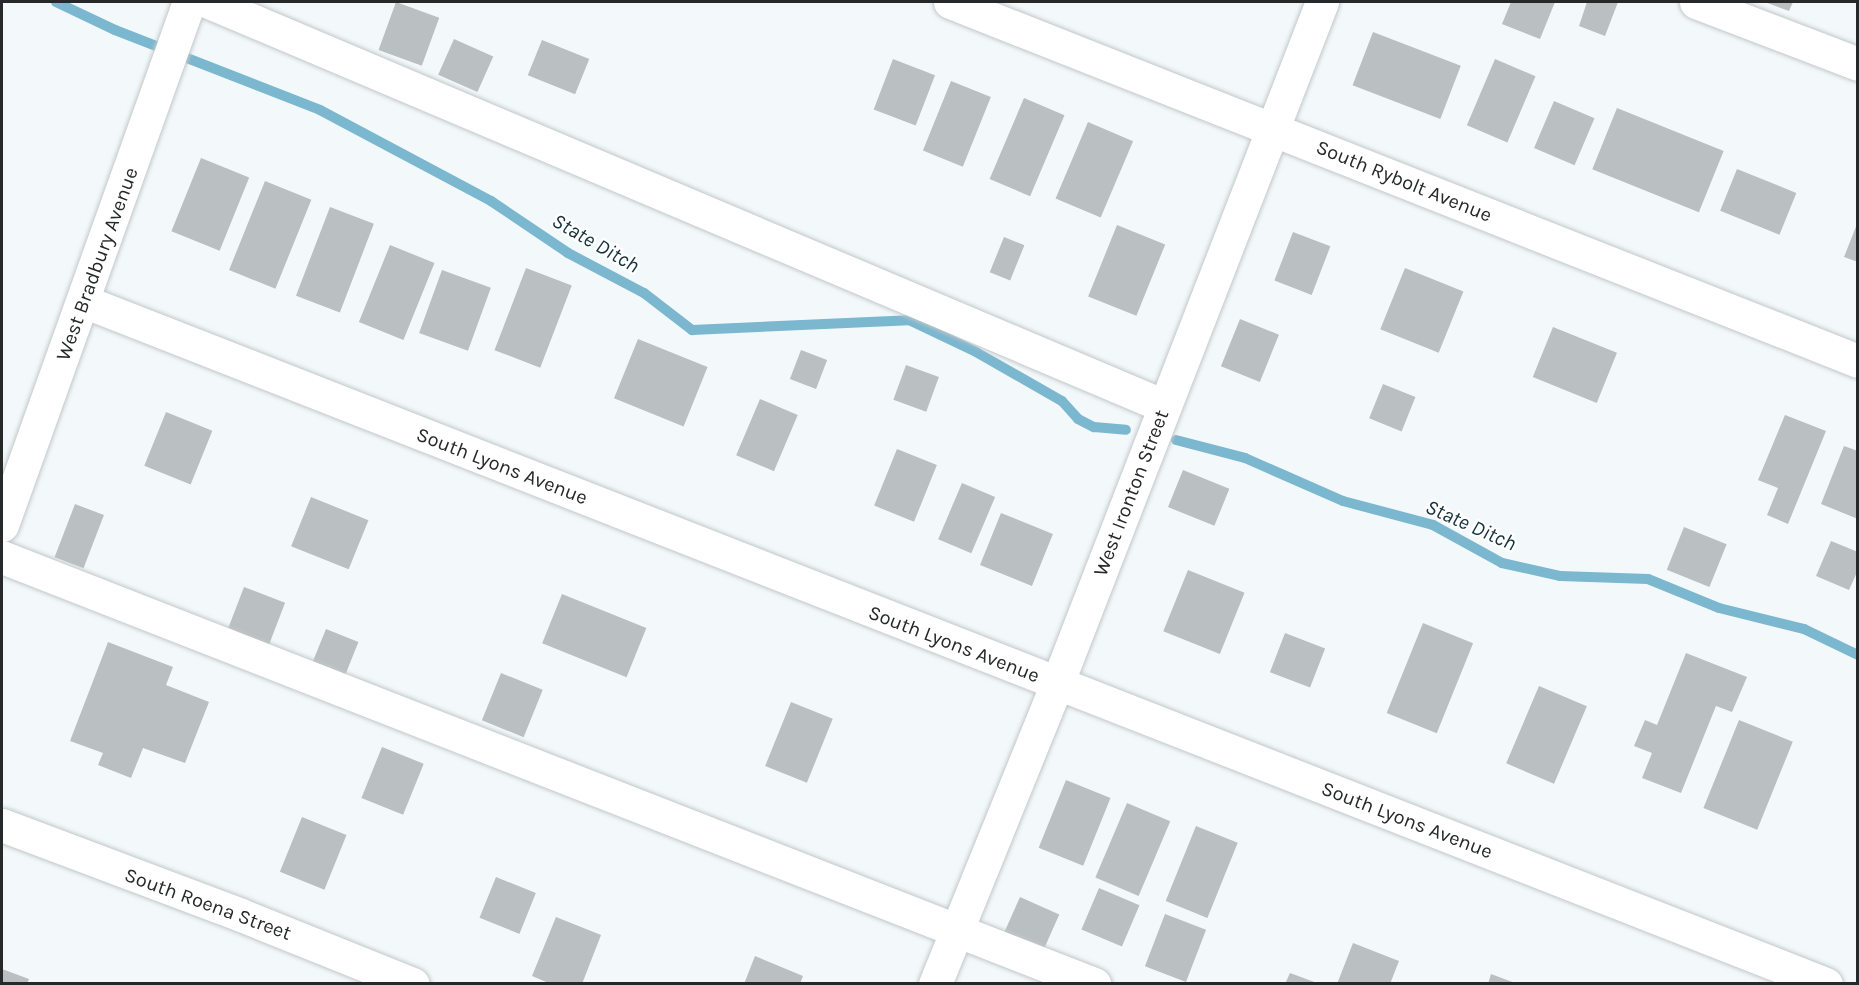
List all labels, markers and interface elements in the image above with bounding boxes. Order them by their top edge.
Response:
street label: South Rybolt Avenue [1313,135,1495,227]
street label: West Bradbury Avenue [51,164,143,364]
water label: State Ditch [548,208,644,278]
street label: West Ironton Street [1088,406,1174,580]
street label: South Lyons Avenue [413,422,591,510]
water label: State Ditch [1422,494,1520,556]
street label: South Lyons Avenue [865,600,1043,688]
street label: South Lyons Avenue [1318,776,1496,864]
street label: South Roena Street [121,863,295,945]

